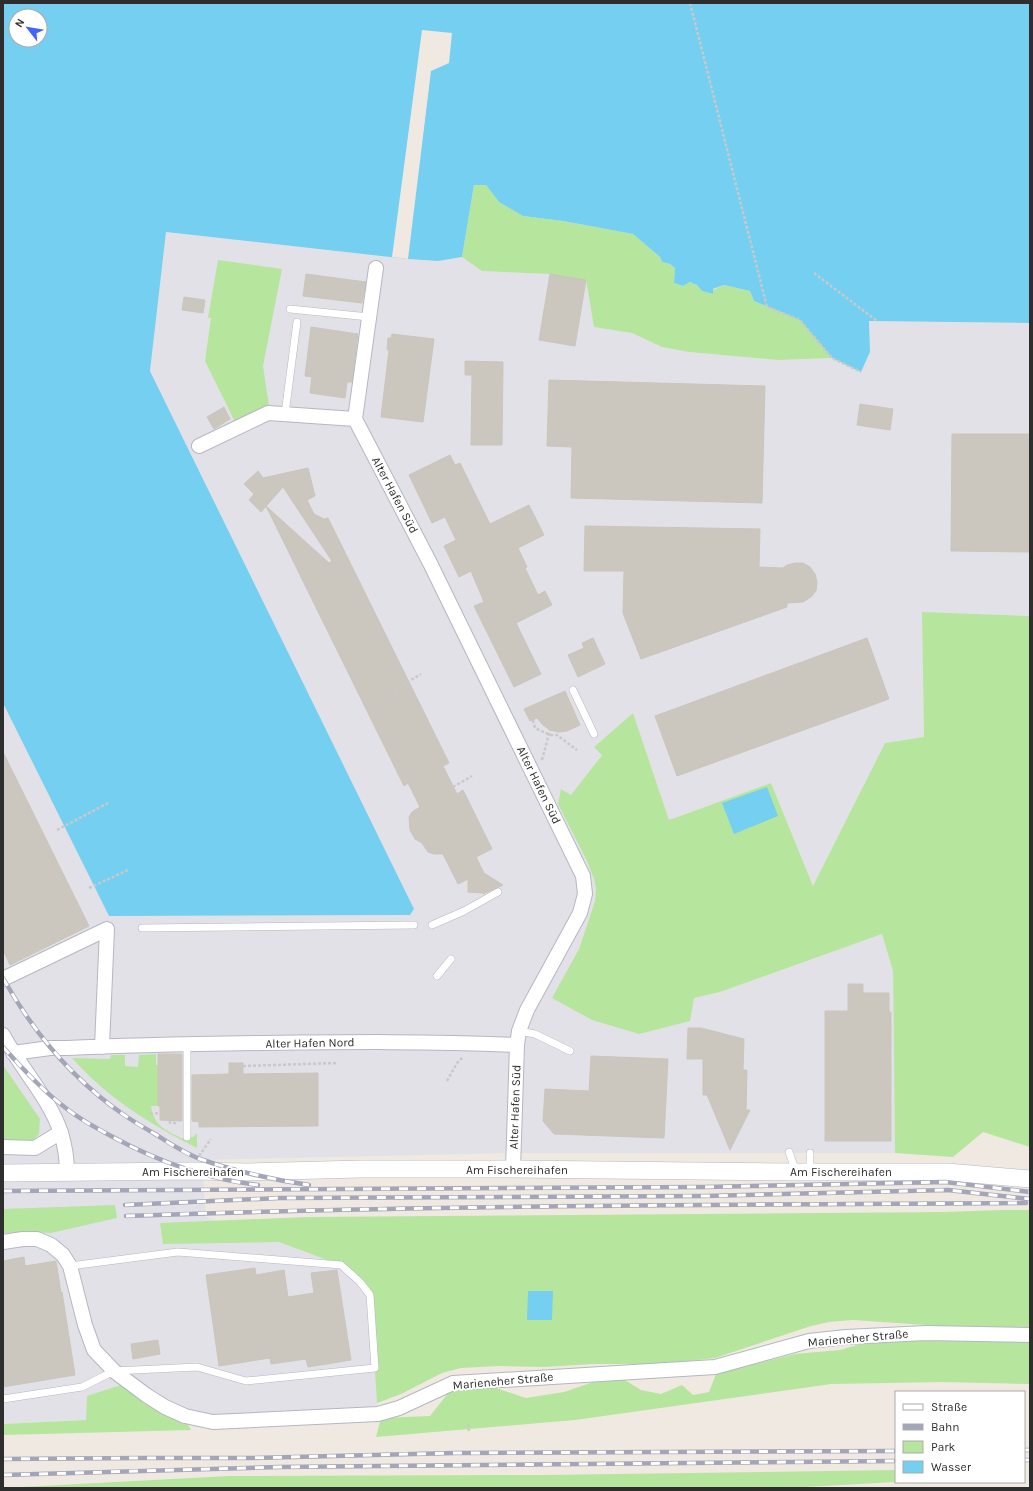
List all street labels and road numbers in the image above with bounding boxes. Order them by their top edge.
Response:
street label: Alter Hafen Süd [369,454,421,536]
street label: Alter Hafen Süd [514,744,564,826]
street label: Alter Hafen Nord [265,1035,355,1051]
street label: Alter Hafen Süd [507,1064,523,1150]
street label: Am Fischereihafen [466,1163,568,1177]
street label: Am Fischereihafen [142,1165,244,1179]
street label: Am Fischereihafen [790,1165,892,1179]
street label: Marieneher Straße [807,1327,909,1349]
street label: Marieneher Straße [452,1370,554,1392]

